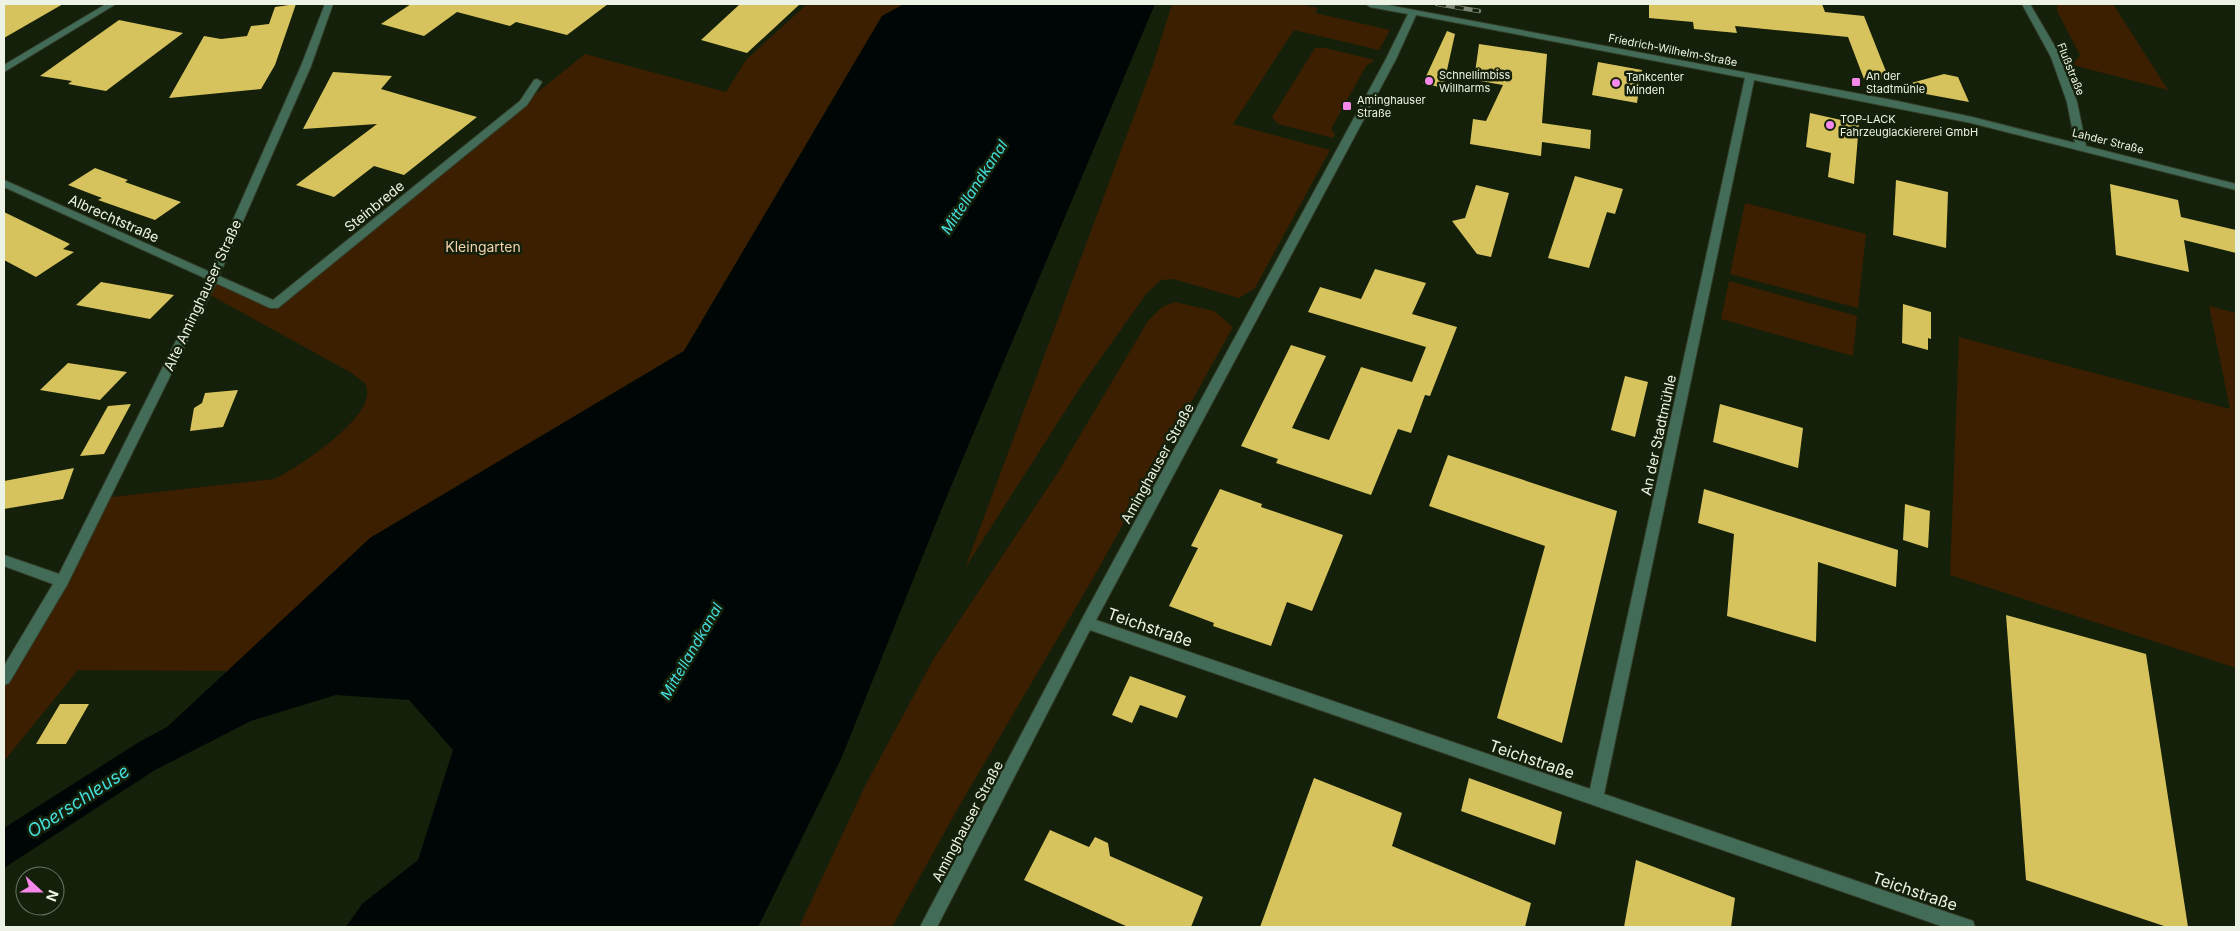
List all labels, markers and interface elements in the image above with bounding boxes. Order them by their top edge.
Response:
street label: Friedrich-Wilhelm-Straße [1607,31,1739,69]
street label: Flußstraße [2054,41,2088,97]
place label: Schnellimbiss Willharms [1439,68,1511,95]
place label: An der Stadtmühle [1866,69,1925,96]
place label: Tankcenter Minden [1626,70,1684,97]
marker: Schnellimbiss Willharms [1423,75,1435,87]
marker: An der Stadtmühle [1850,76,1862,88]
marker: Tankcenter Minden [1610,77,1622,89]
place label: Aminghauser Straße [1357,93,1426,120]
marker: Aminghauser Straße [1341,100,1353,112]
place label: TOP-LACK Fahrzeuglackiererei GmbH [1840,112,1978,139]
marker: TOP-LACK Fahrzeuglackiererei GmbH [1824,119,1836,131]
street label: Lahder Straße [2071,125,2145,157]
water label: Mittellandkanal [936,136,1012,238]
street label: Steinbrede [341,177,407,235]
street label: Albrechtstraße [66,190,162,246]
street label: Alte Aminghauser Straße [160,217,244,373]
park label: Kleingarten [445,238,521,255]
street label: An der Stadtmühle [1637,373,1679,497]
street label: Aminghauser Straße [1117,400,1197,526]
water label: Mittellandkanal [656,599,727,703]
street label: Teichstraße [1105,603,1195,651]
street label: Teichstraße [1487,735,1577,783]
street label: Aminghauser Straße [928,757,1006,885]
water label: Oberschleuse [23,760,133,842]
north arrow [15,866,65,916]
street label: Teichstraße [1870,867,1960,915]
text: N [43,888,62,904]

